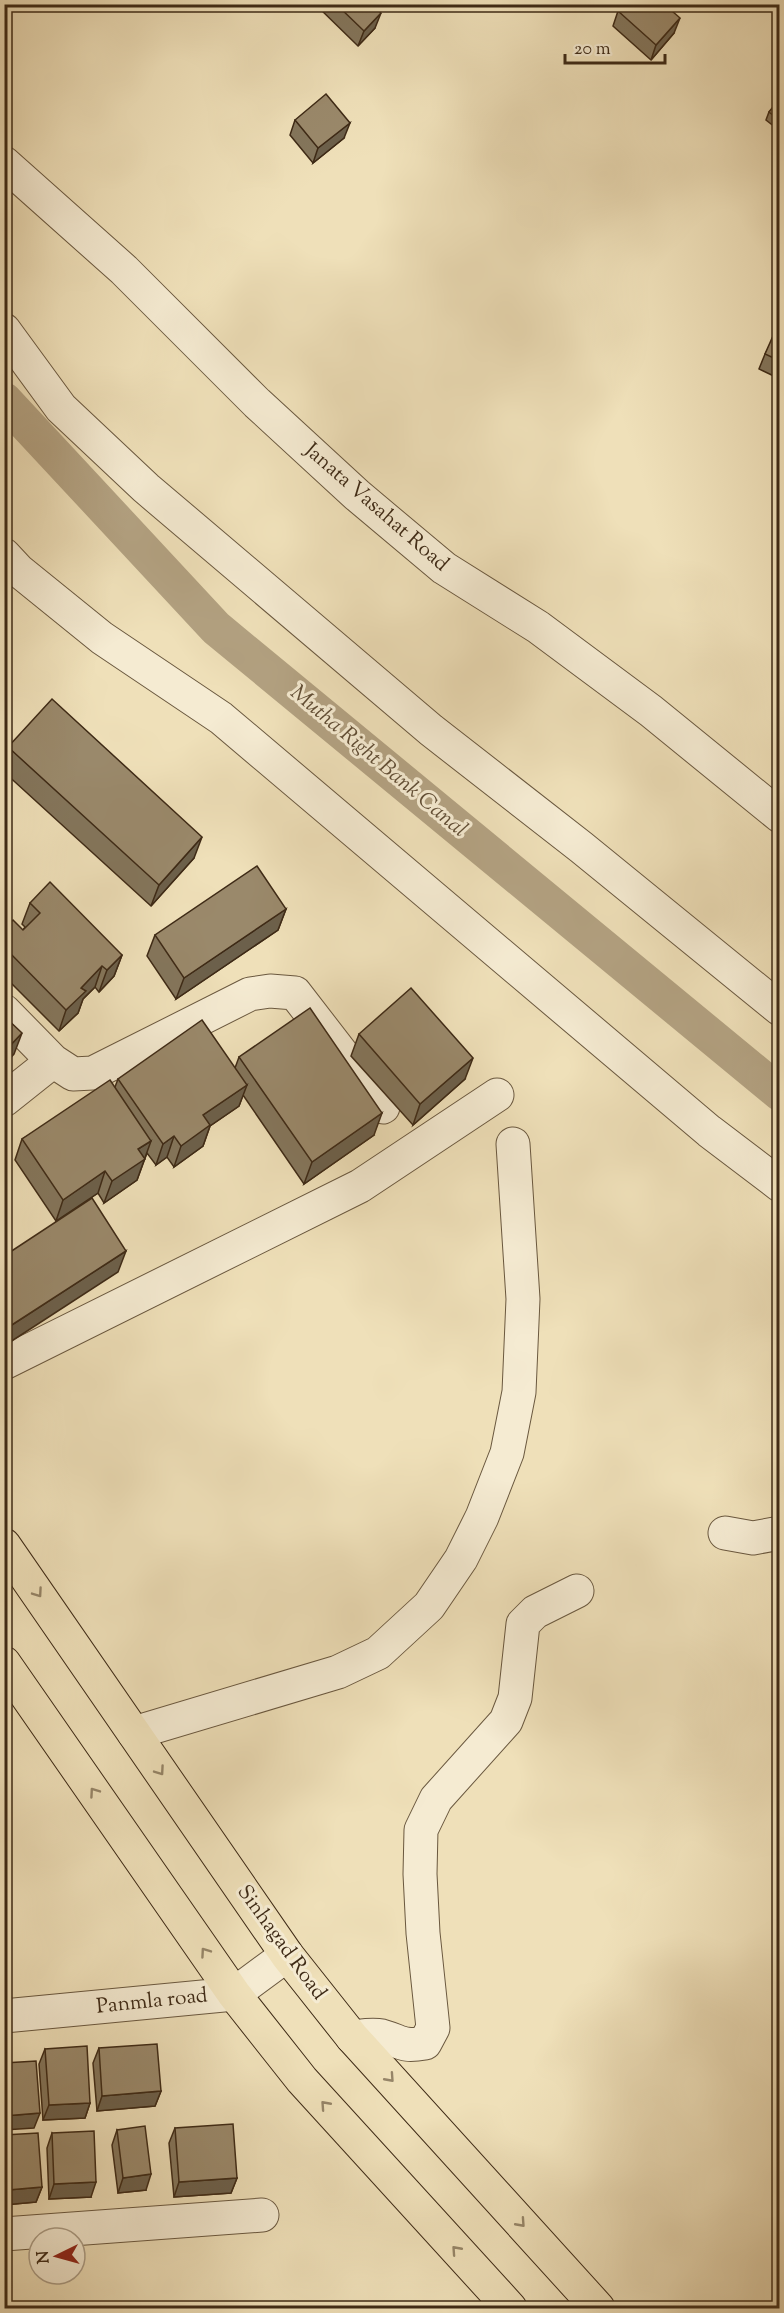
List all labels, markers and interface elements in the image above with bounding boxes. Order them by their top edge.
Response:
scale bar [565,27,666,65]
text: 20 m [574,37,611,63]
street label: Janata Vasahat Road [296,436,455,579]
water label: Mutha Right Bank Canal [282,678,474,846]
one-way arrow [31,1587,42,1598]
one-way arrow [153,1764,164,1775]
one-way arrow [90,1787,101,1798]
street label: Sinhagad Road [229,1879,333,2007]
one-way arrow [201,1948,212,1959]
street label: Panmla road [95,1981,209,2023]
one-way arrow [383,2072,394,2082]
one-way arrow [321,2101,332,2112]
one-way arrow [514,2216,525,2227]
north arrow [27,2226,87,2286]
one-way arrow [453,2246,464,2257]
text: N [33,2250,57,2264]

